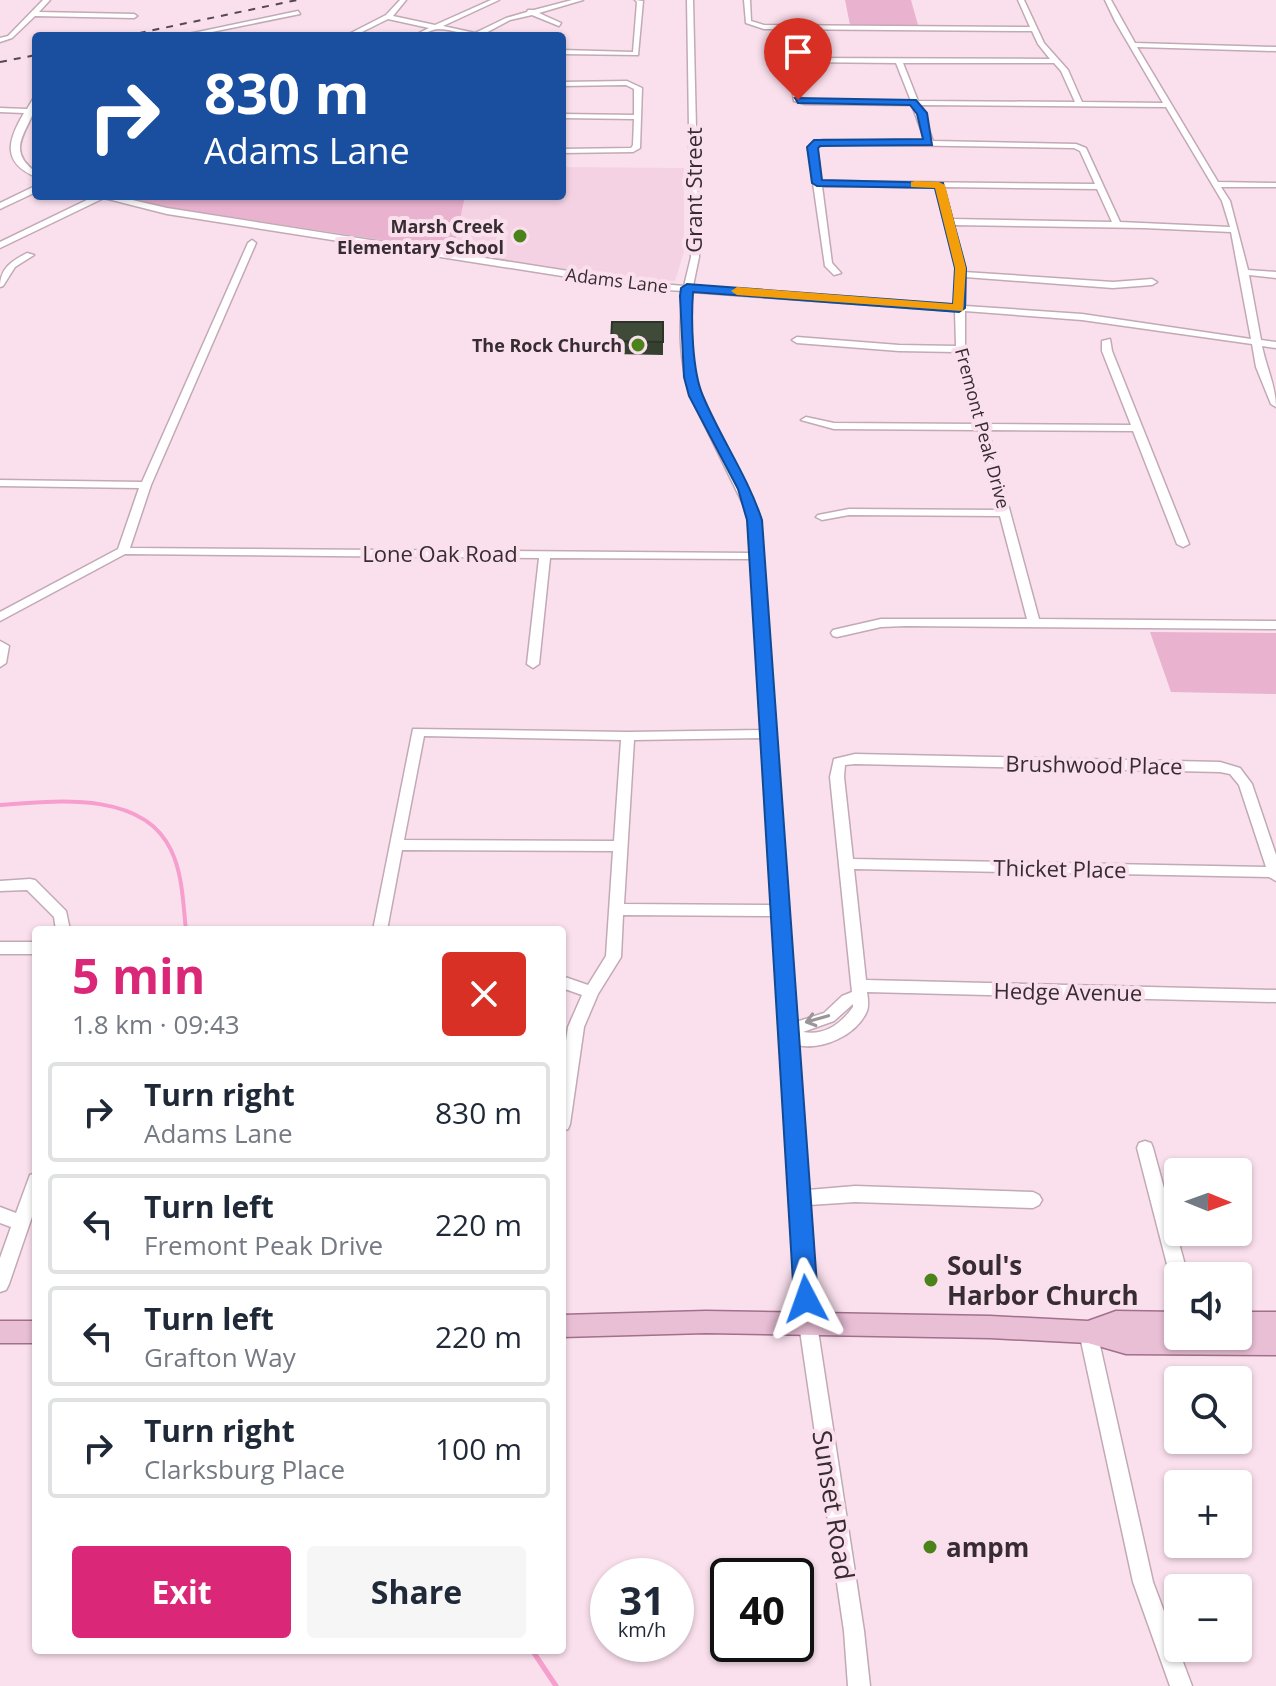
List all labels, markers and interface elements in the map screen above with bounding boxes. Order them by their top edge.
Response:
pin [764,18,832,100]
icon: arrive [776,30,820,74]
text: 830 m [204,54,370,130]
icon: right [72,64,176,168]
text: Adams Lane [204,126,410,175]
street label: Grant Street [678,127,708,253]
place label: Marsh Creek Elementary School [337,214,505,259]
marker: Marsh Creek Elementary School [511,227,529,245]
street label: Adams Lane [564,262,670,298]
place label: The Rock Church [472,333,622,357]
marker: The Rock Church [629,336,647,354]
street label: Fremont Peak Drive [950,345,1016,511]
street label: Lone Oak Road [362,538,518,568]
street label: Brushwood Place [1005,747,1183,781]
street label: Thicket Place [993,852,1127,884]
text: 5 min [72,943,205,1008]
button: close [442,952,526,1036]
street label: Hedge Avenue [993,975,1143,1007]
text: 1.8 km · 09:43 [72,1006,240,1042]
one-way arrow [805,1013,831,1028]
text: Turn right [144,1074,295,1115]
icon: right [76,1090,120,1134]
text: 830 m [435,1092,522,1133]
text: Adams Lane [144,1115,293,1151]
north arrow [1164,1158,1252,1246]
map controls [1164,1158,1252,1662]
text: Turn left [144,1186,274,1227]
icon: left [76,1202,120,1246]
text: 220 m [435,1204,522,1245]
text: Fremont Peak Drive [144,1227,383,1263]
place label: Soul's Harbor Church [947,1247,1139,1313]
position arrow [764,1257,848,1341]
button: sound [1164,1262,1252,1350]
marker: Soul's Harbor Church [922,1271,940,1289]
text: Turn left [144,1298,274,1339]
icon: left [76,1314,120,1358]
text: 220 m [435,1316,522,1357]
text: Grafton Way [144,1339,296,1375]
button: search [1164,1366,1252,1454]
text: Turn right [144,1410,295,1451]
icon: right [76,1426,120,1470]
text: 100 m [435,1428,522,1469]
street label: Sunset Road [804,1428,864,1582]
text: Clarksburg Place [144,1451,345,1487]
button: + [1164,1470,1252,1558]
place label: ampm [946,1529,1029,1565]
marker: ampm [921,1538,939,1556]
button: Exit [72,1546,291,1638]
button: Share [307,1546,526,1638]
speed limit sign: 40 [710,1558,814,1662]
text: 31 [619,1572,665,1627]
button: − [1164,1574,1252,1662]
text: km/h [618,1616,666,1643]

